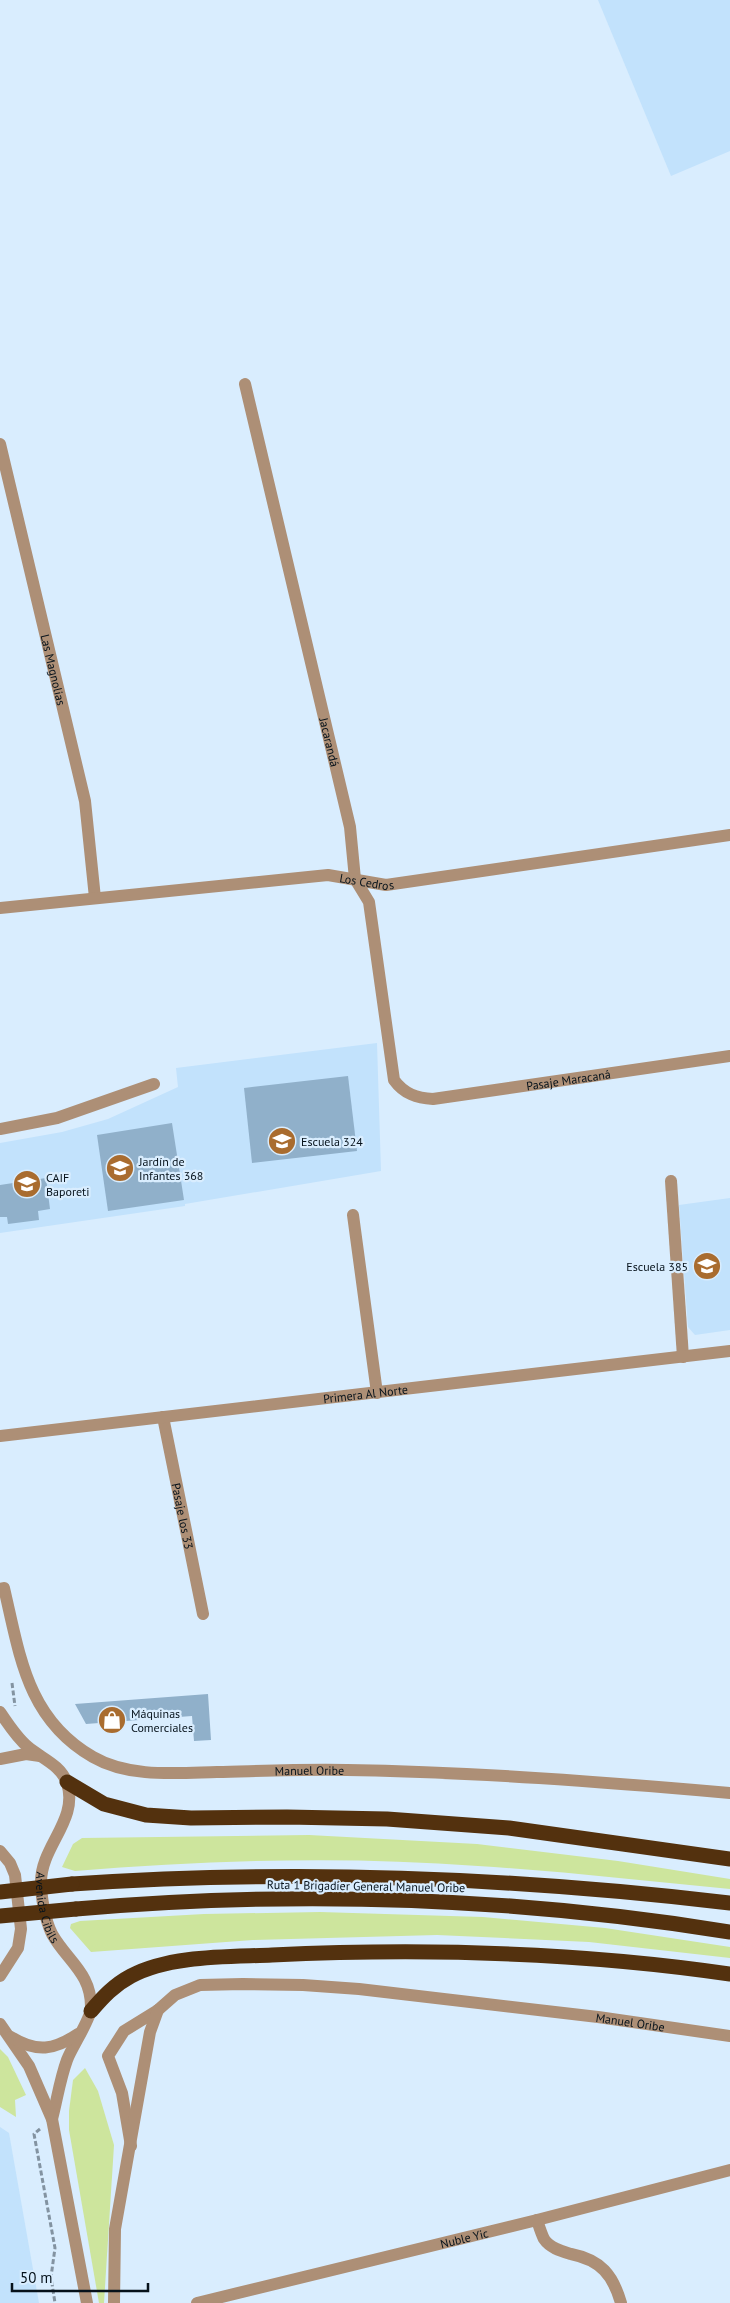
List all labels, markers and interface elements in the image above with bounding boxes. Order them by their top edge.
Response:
street label: Las Magnolias [38,633,69,707]
street label: Jacarandá [317,715,343,768]
street label: Los Cedros [338,870,395,893]
street label: Pasaje Maracaná [525,1066,612,1093]
school or university icon: Escuela 324 [267,1126,297,1156]
place label: Escuela 324 [301,1134,363,1149]
school or university icon: Jardín de Infantes 368 [105,1153,135,1183]
place label: Jardín de Infantes 368 [138,1154,203,1183]
school or university icon: CAIF Baporeti [12,1169,42,1199]
place label: CAIF Baporeti [46,1170,89,1199]
school or university icon: Escuela 385 [692,1251,722,1281]
place label: Escuela 385 [626,1259,688,1274]
street label: Primera Al Norte [322,1381,409,1406]
street label: Pasaje los 33 [169,1482,197,1550]
shop icon: Máquinas Comerciales [97,1705,127,1735]
place label: Máquinas Comerciales [131,1706,193,1735]
street label: Manuel Oribe [274,1762,344,1778]
street label: Avenida Cibils [33,1871,63,1946]
street label: Ruta 1 Brigadier General Manuel Oribe [267,1877,465,1895]
street label: Manuel Oribe [595,2009,666,2034]
street label: Nuble Yic [439,2225,490,2251]
scale bar [12,2260,149,2292]
text: 50 m [20,2268,53,2287]

